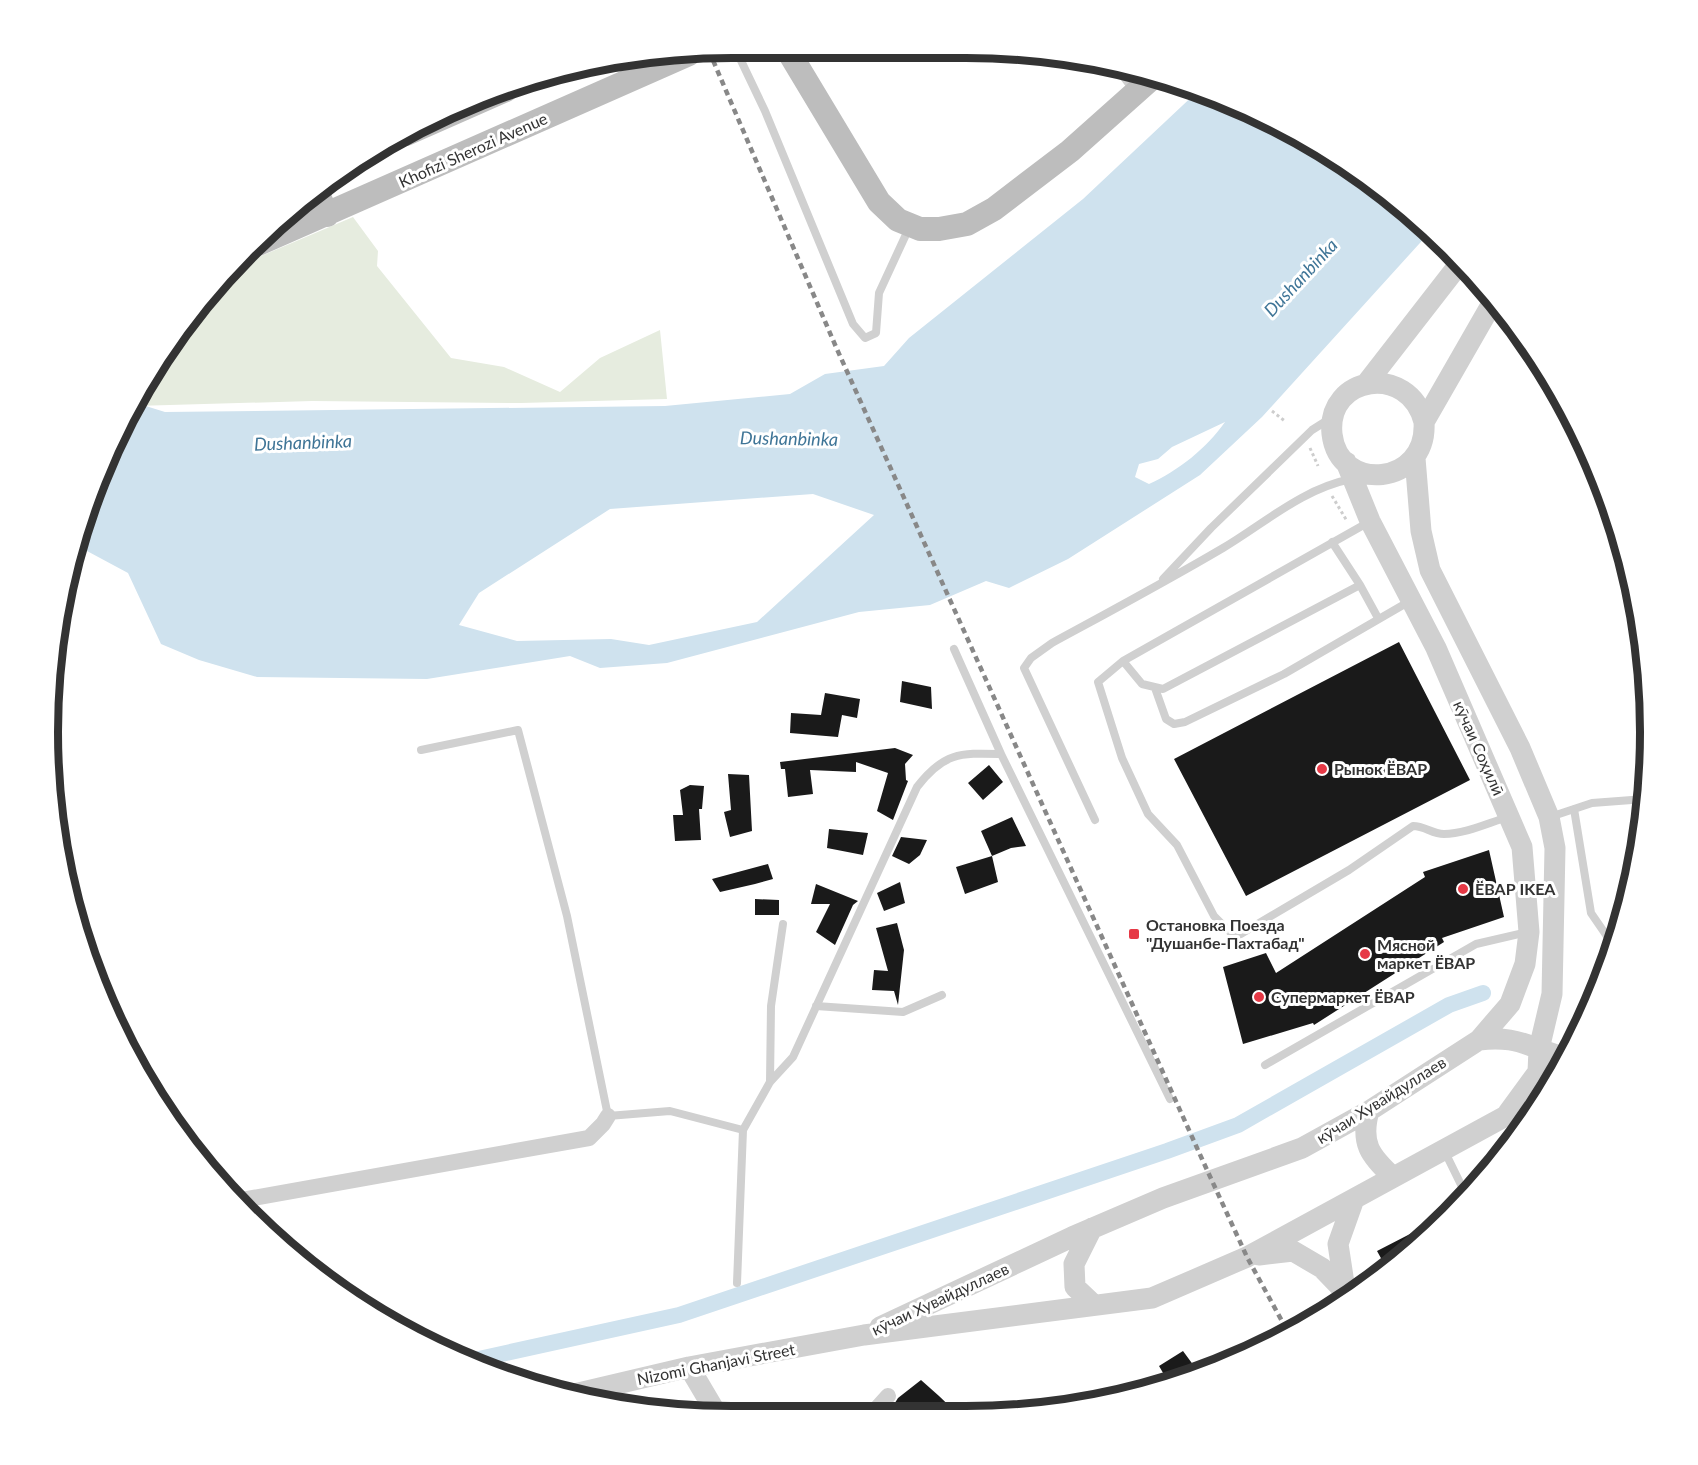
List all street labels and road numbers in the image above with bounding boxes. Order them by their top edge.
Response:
street label: Khofizi Sherozi Avenue [396,108,550,191]
street label: кӯчаи Соҳилӣ [1450,697,1509,798]
street label: кӯчаи Хувайдуллаев [1312,1052,1449,1147]
street label: кӯчаи Хувайдуллаев [868,1258,1011,1339]
street label: Nizomi Ghanjavi Street [635,1339,797,1388]

